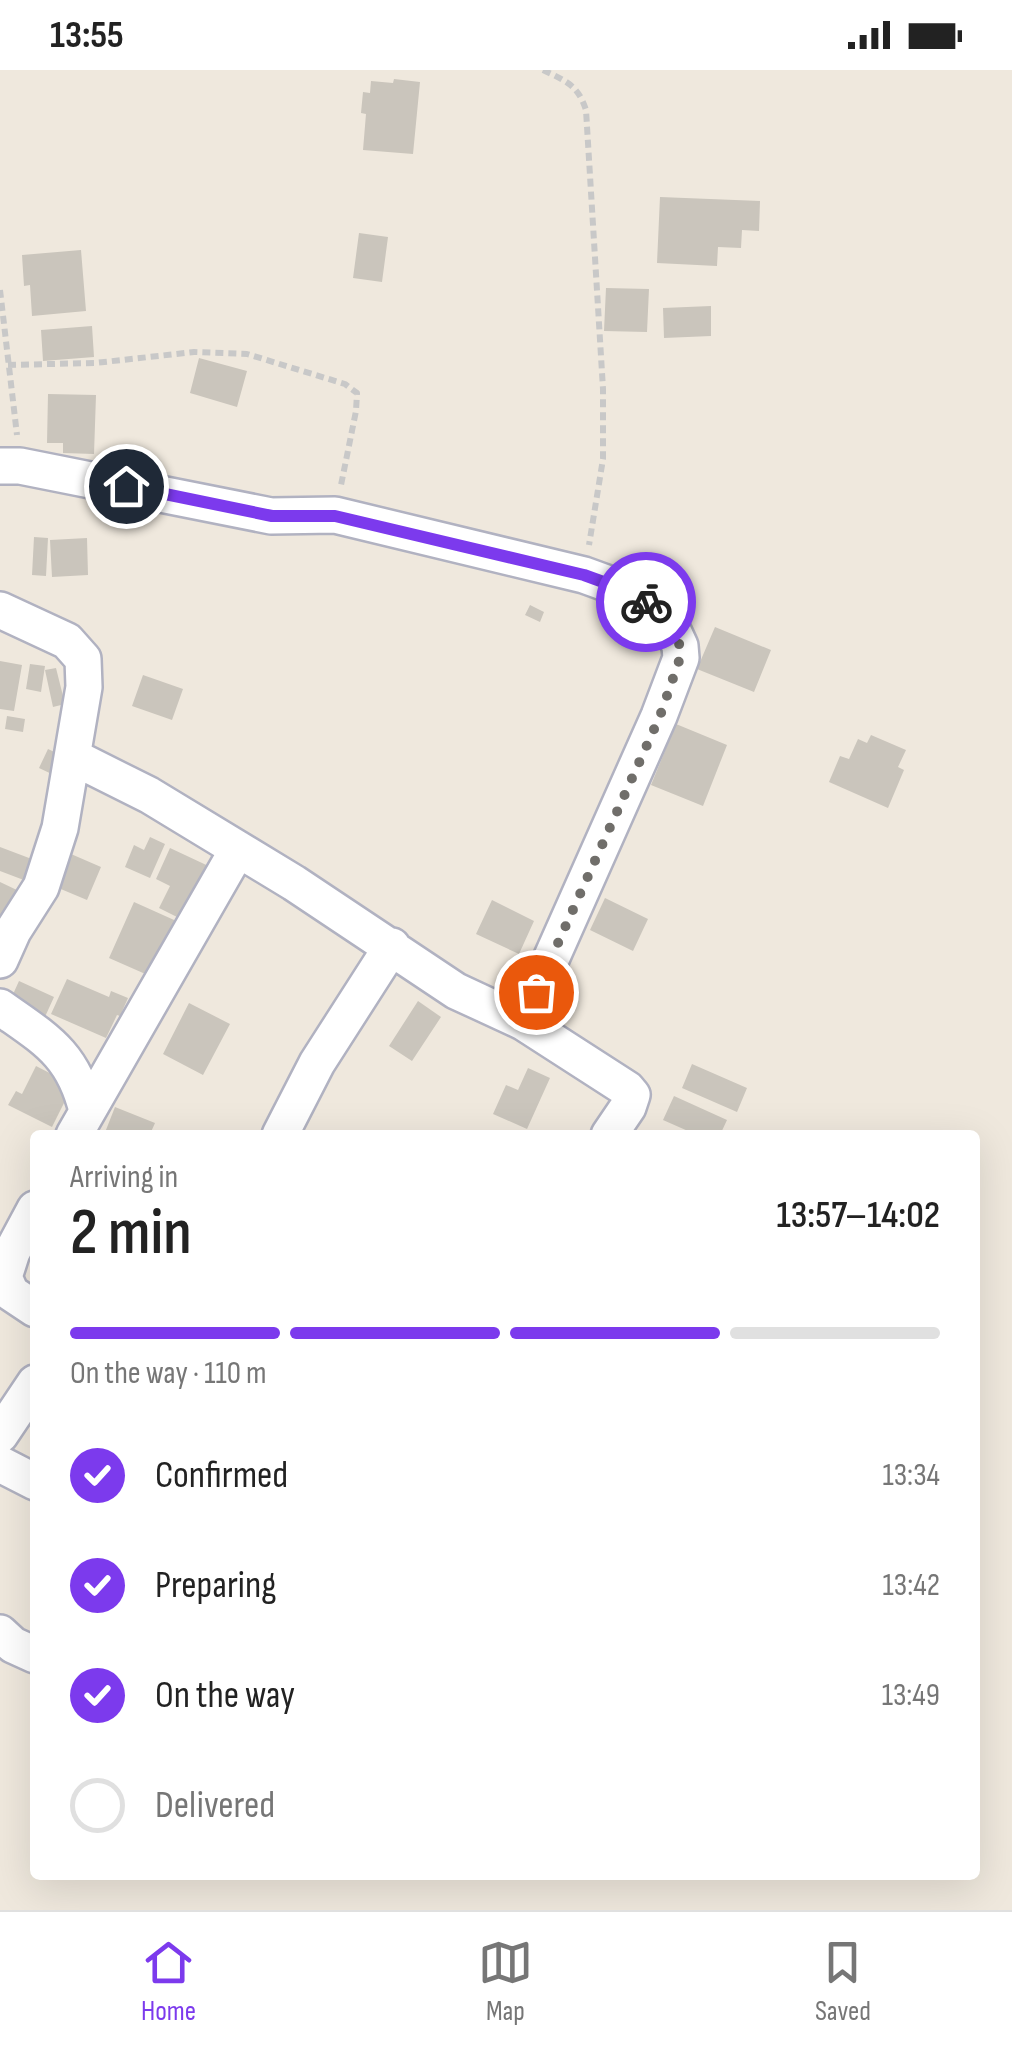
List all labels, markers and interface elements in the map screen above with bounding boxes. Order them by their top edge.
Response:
text: 13:55 [50,13,124,58]
pin [84,444,169,529]
icon: home [99,459,154,514]
courier [596,552,696,652]
icon: bike [619,575,674,630]
pin [494,950,579,1035]
icon: bag [509,965,564,1020]
text: Arriving in [70,1158,178,1197]
text: 13:57–14:02 [777,1193,940,1238]
text: 2 min [70,1195,192,1273]
text: On the way · 110 m [70,1354,267,1393]
icon: check [70,1448,125,1503]
text: Confirmed [155,1453,288,1498]
text: 13:34 [882,1456,940,1495]
icon: check [70,1558,125,1613]
text: Preparing [155,1563,276,1608]
text: 13:42 [883,1566,940,1605]
icon: check [70,1668,125,1723]
text: On the way [155,1673,295,1718]
text: 13:49 [882,1676,940,1715]
text: Delivered [155,1783,275,1828]
tab: Home [141,1935,196,2028]
tab: Map [478,1935,533,2028]
tab: Saved [815,1935,871,2028]

